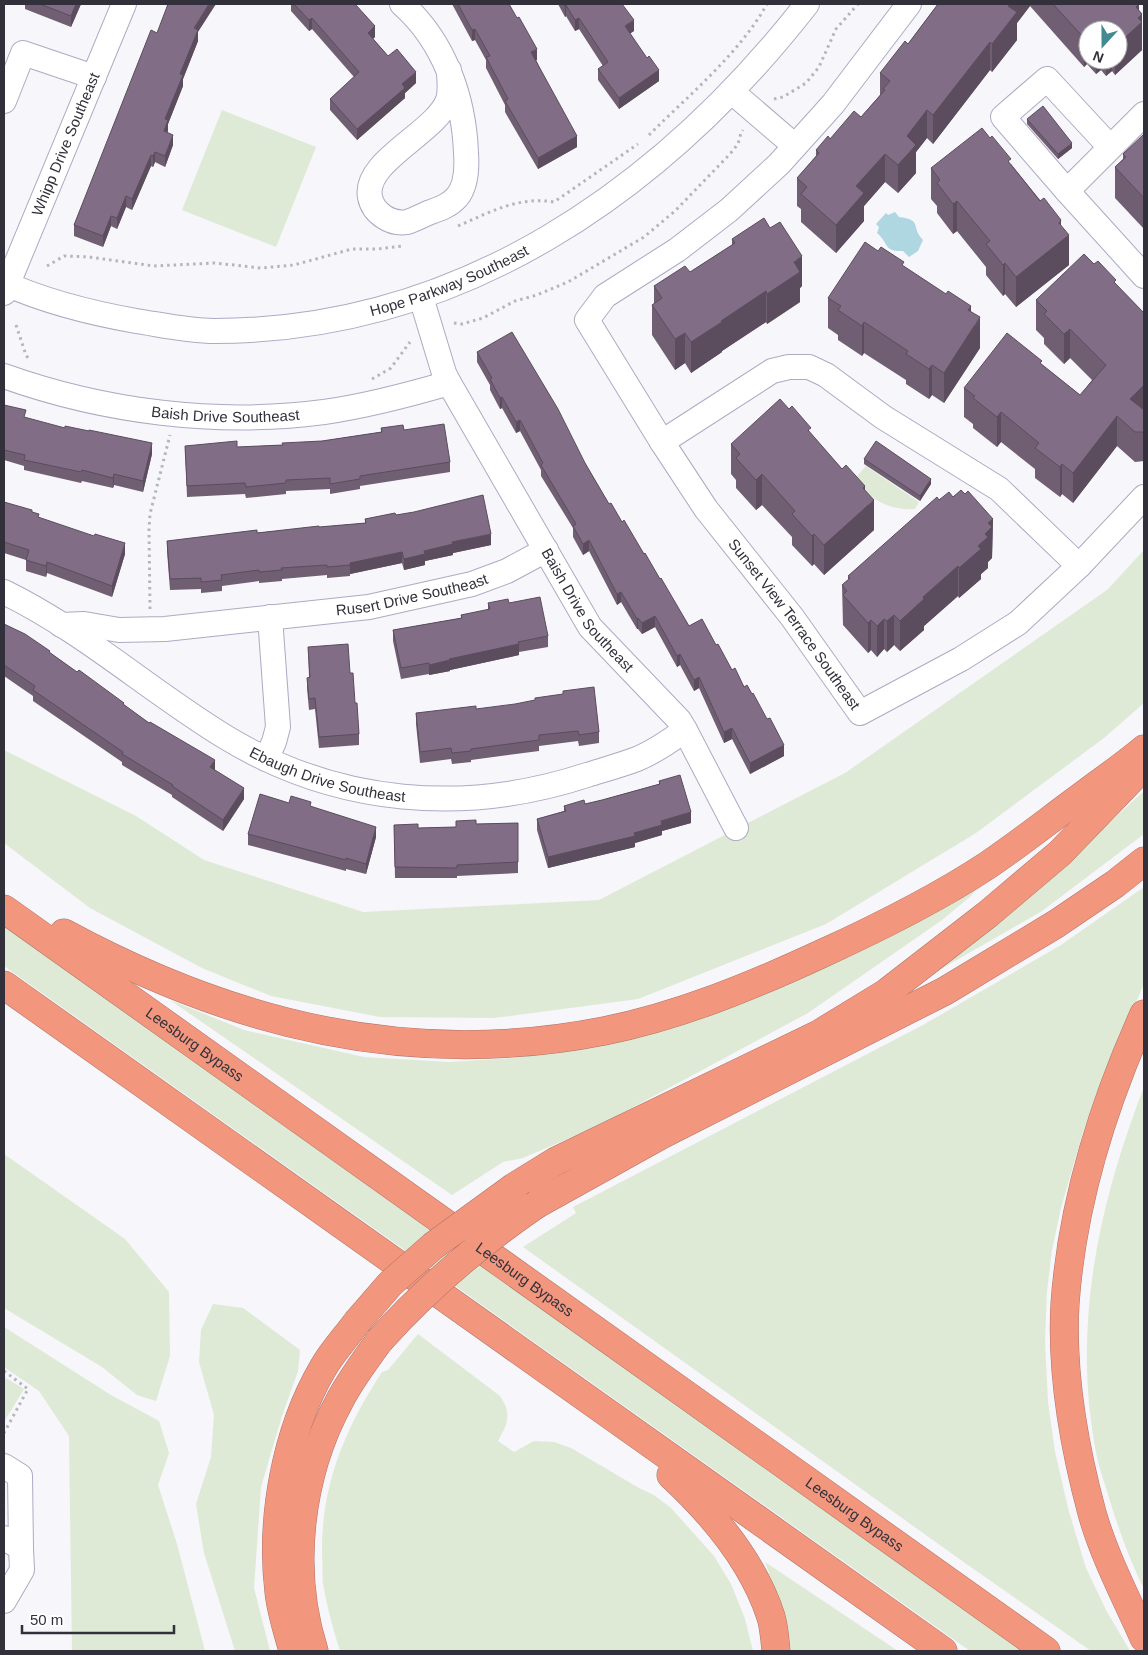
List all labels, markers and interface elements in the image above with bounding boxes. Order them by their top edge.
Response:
north arrow [1078,20,1128,70]
text: N [1091,48,1106,66]
street label: Whipp Drive Southeast [28,69,103,218]
street label: Hope Parkway Southeast [368,241,532,319]
street label: Baish Drive Southeast [150,403,301,425]
street label: Sunset View Terrace Southeast [725,535,864,713]
street label: Baish Drive Southeast [538,545,638,676]
street label: Rusert Drive Southeast [335,570,491,619]
street label: Ebaugh Drive Southeast [247,743,407,805]
street label: Leesburg Bypass [143,1004,247,1085]
street label: Leesburg Bypass [473,1239,577,1320]
street label: Leesburg Bypass [803,1474,907,1555]
scale bar [22,1602,175,1634]
text: 50 m [30,1611,63,1628]

